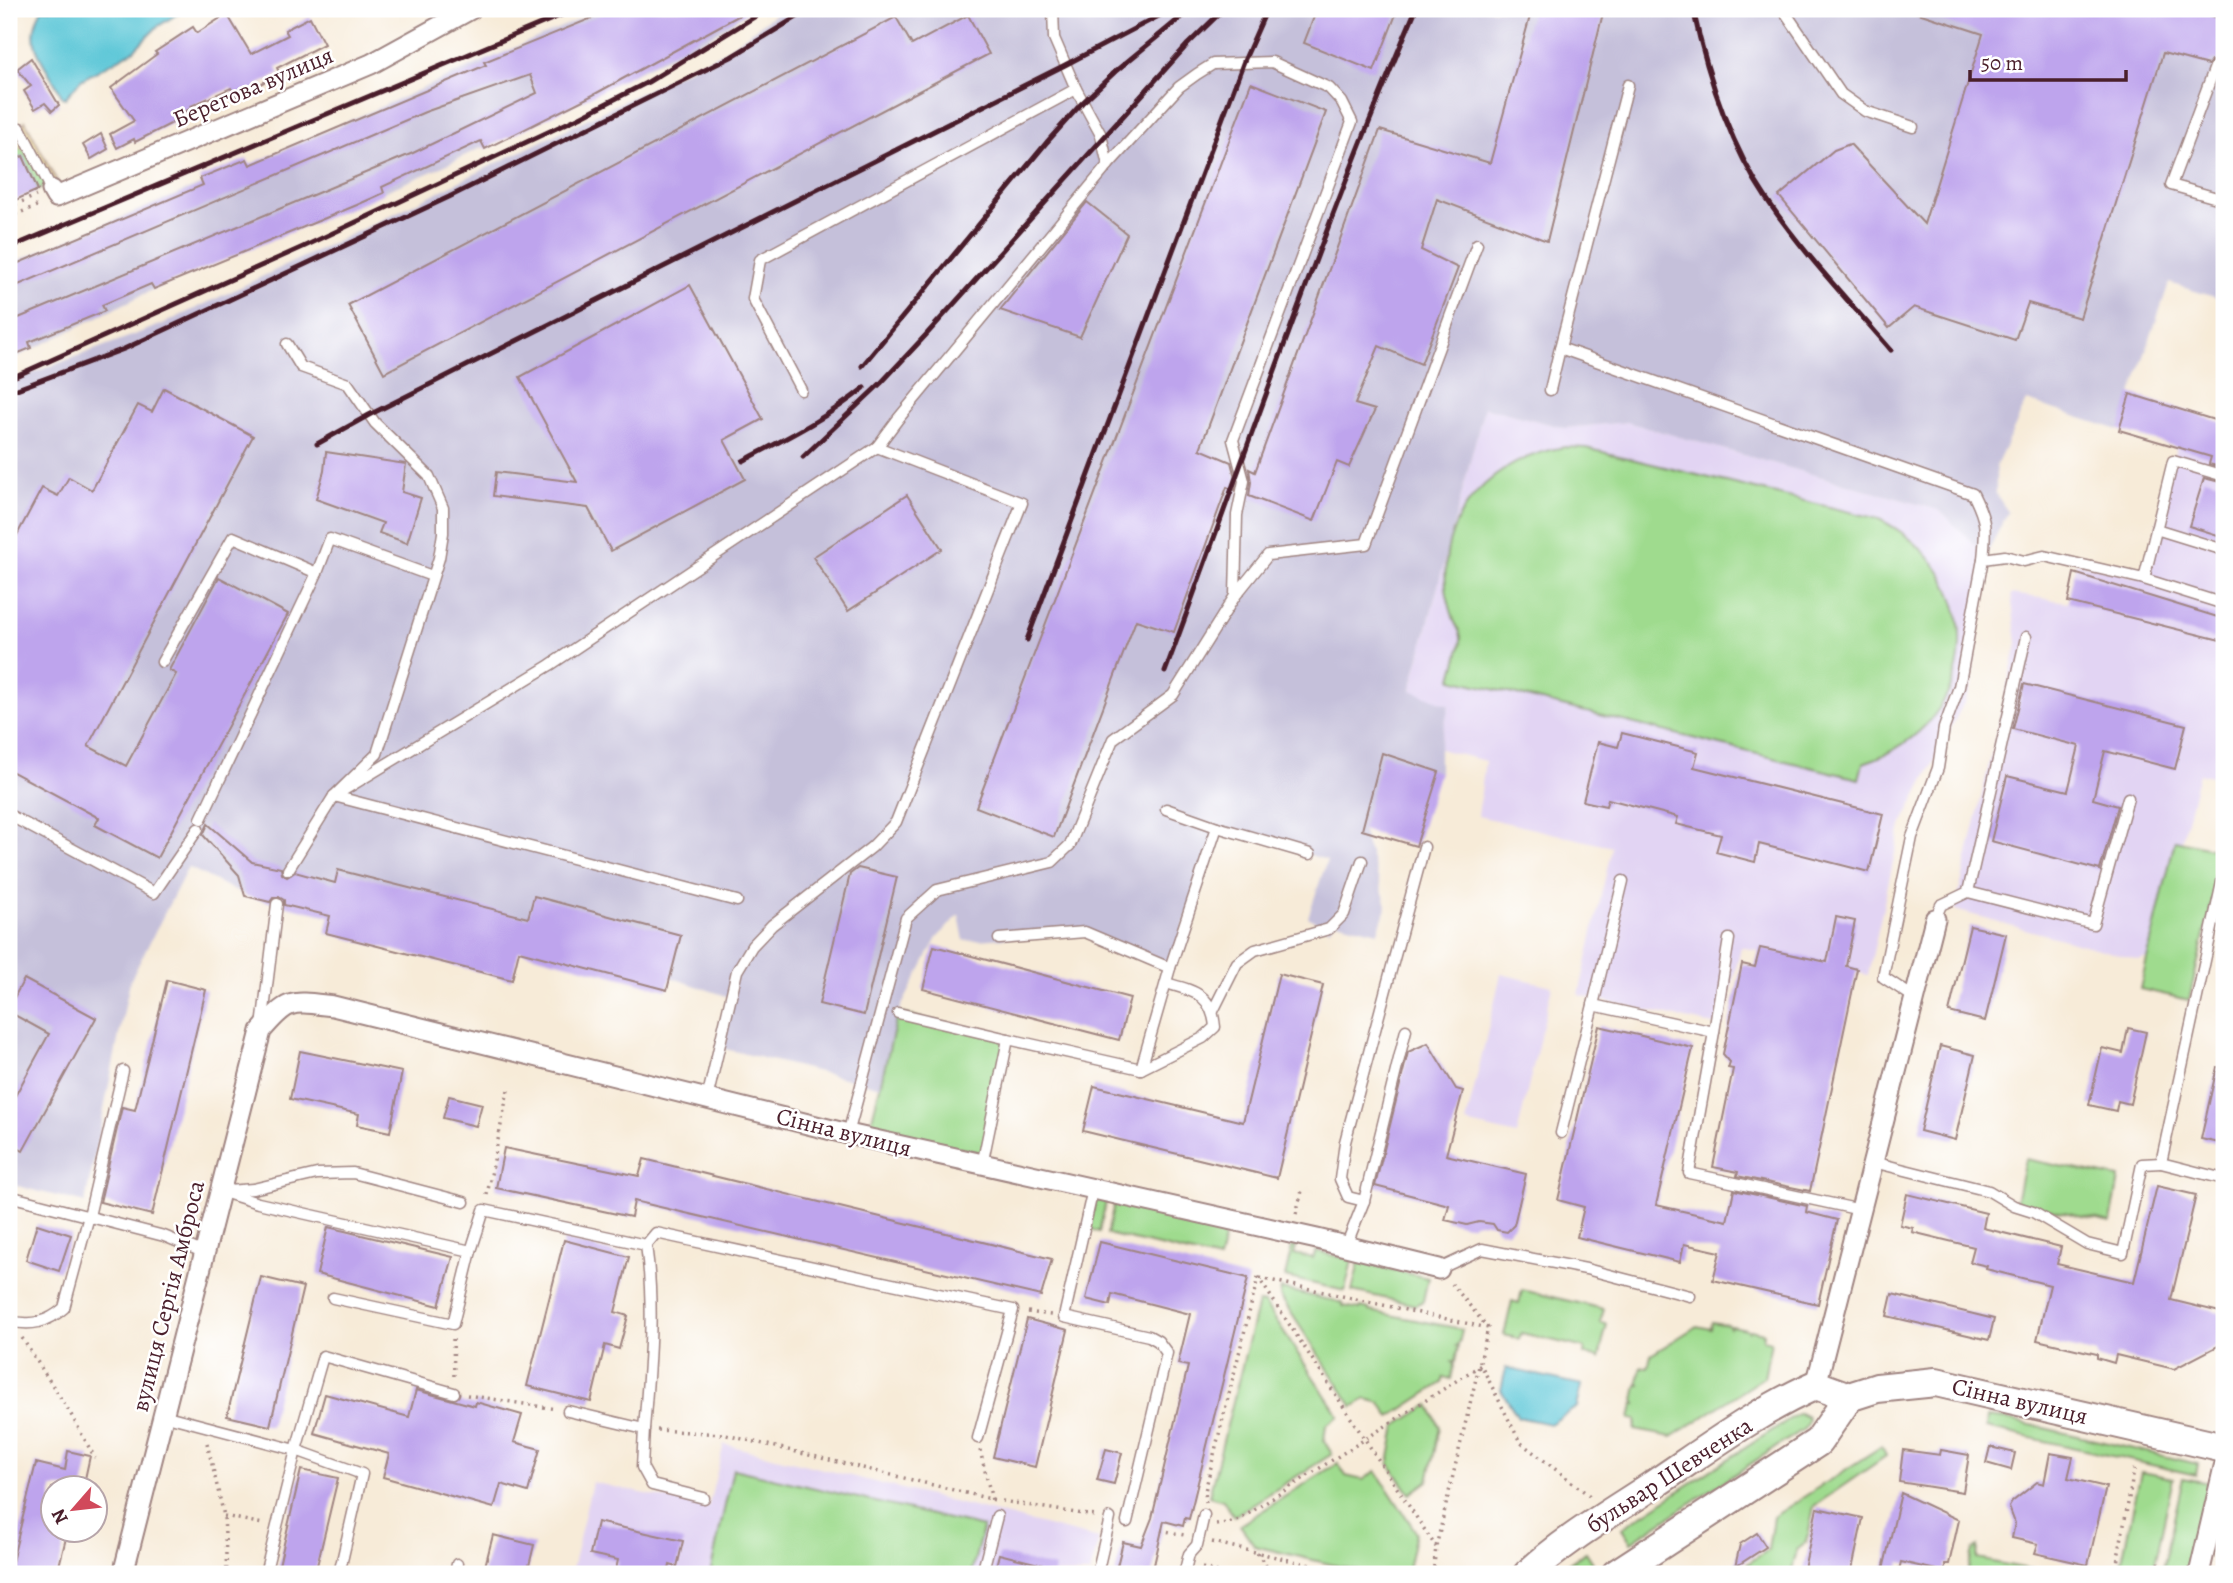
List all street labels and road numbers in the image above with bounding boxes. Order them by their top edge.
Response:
street label: Берегова вулиця [168,39,338,135]
street label: Сінна вулиця [773,1100,915,1164]
street label: вулиця Сергія Амброса [124,1177,212,1415]
street label: Сінна вулиця [1949,1370,2091,1432]
street label: бульвар Шевченка [1580,1409,1758,1541]

